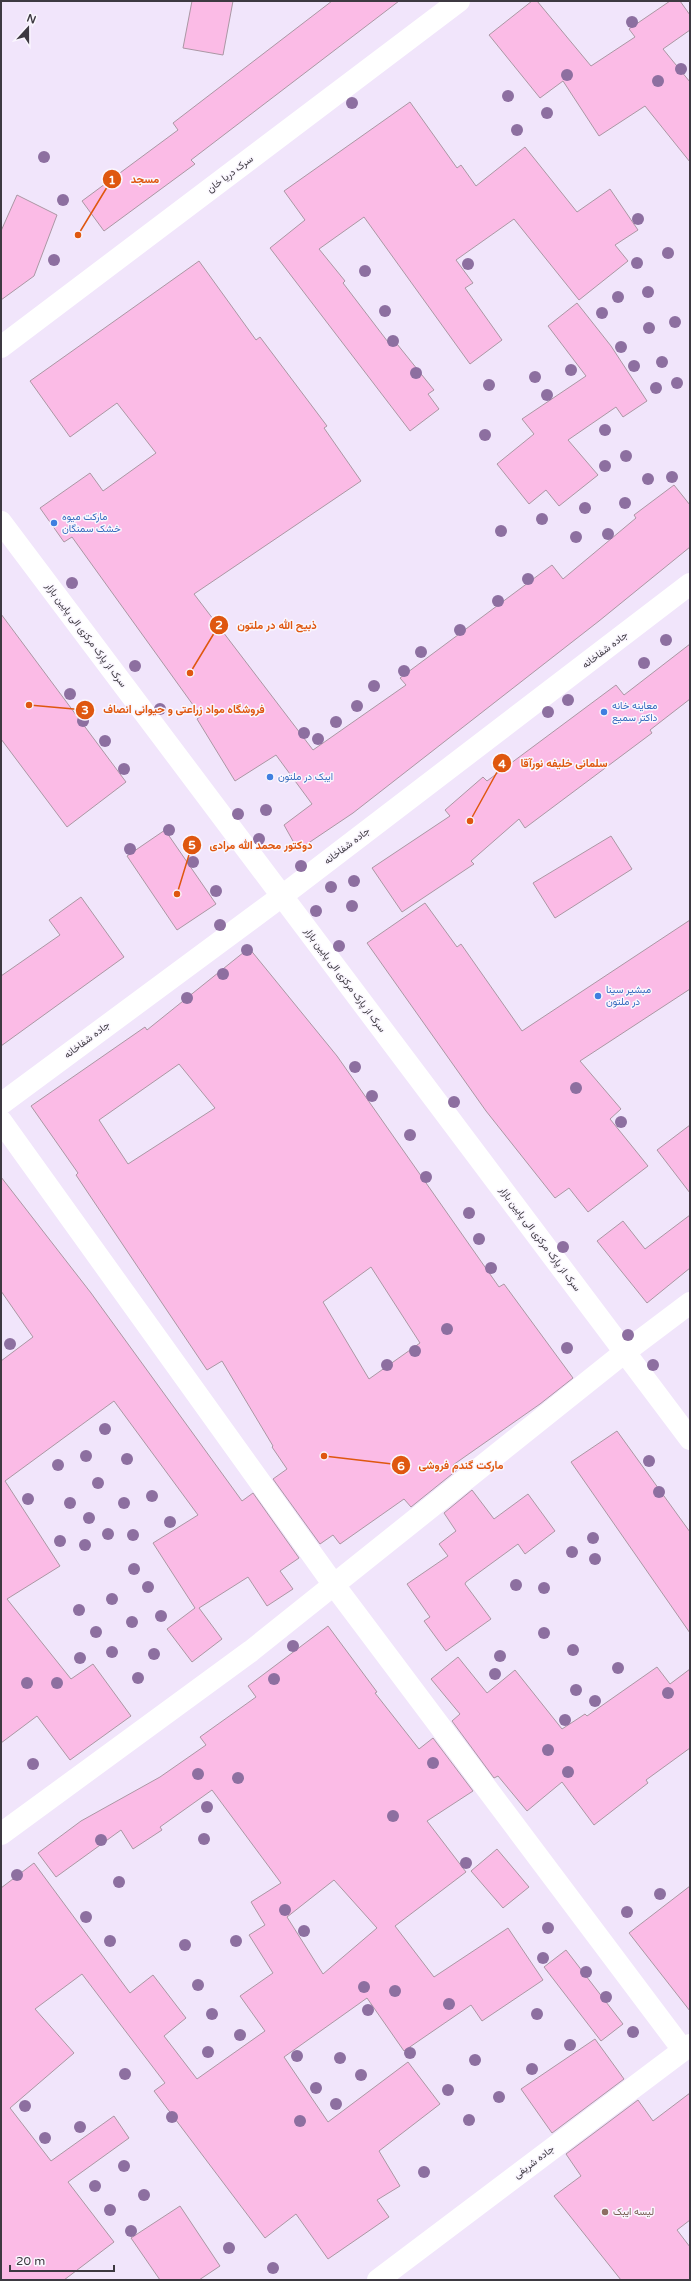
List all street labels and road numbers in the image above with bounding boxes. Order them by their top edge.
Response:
street label: سرک دریا خان [205,153,256,195]
street label: سرک از پارک مرکزی الی پایین بازار [41,580,129,690]
street label: جاده شفاخانه [580,629,630,671]
street label: جاده شفاخانه [322,825,372,867]
street label: سرک از پارک مرکزی الی پایین بازار [300,925,388,1035]
street label: جاده شفاخانه [62,1019,112,1061]
street label: سرک از پارک مرکزی الی پایین بازار [495,1184,583,1294]
street label: جاده شریفی [511,2143,557,2181]

